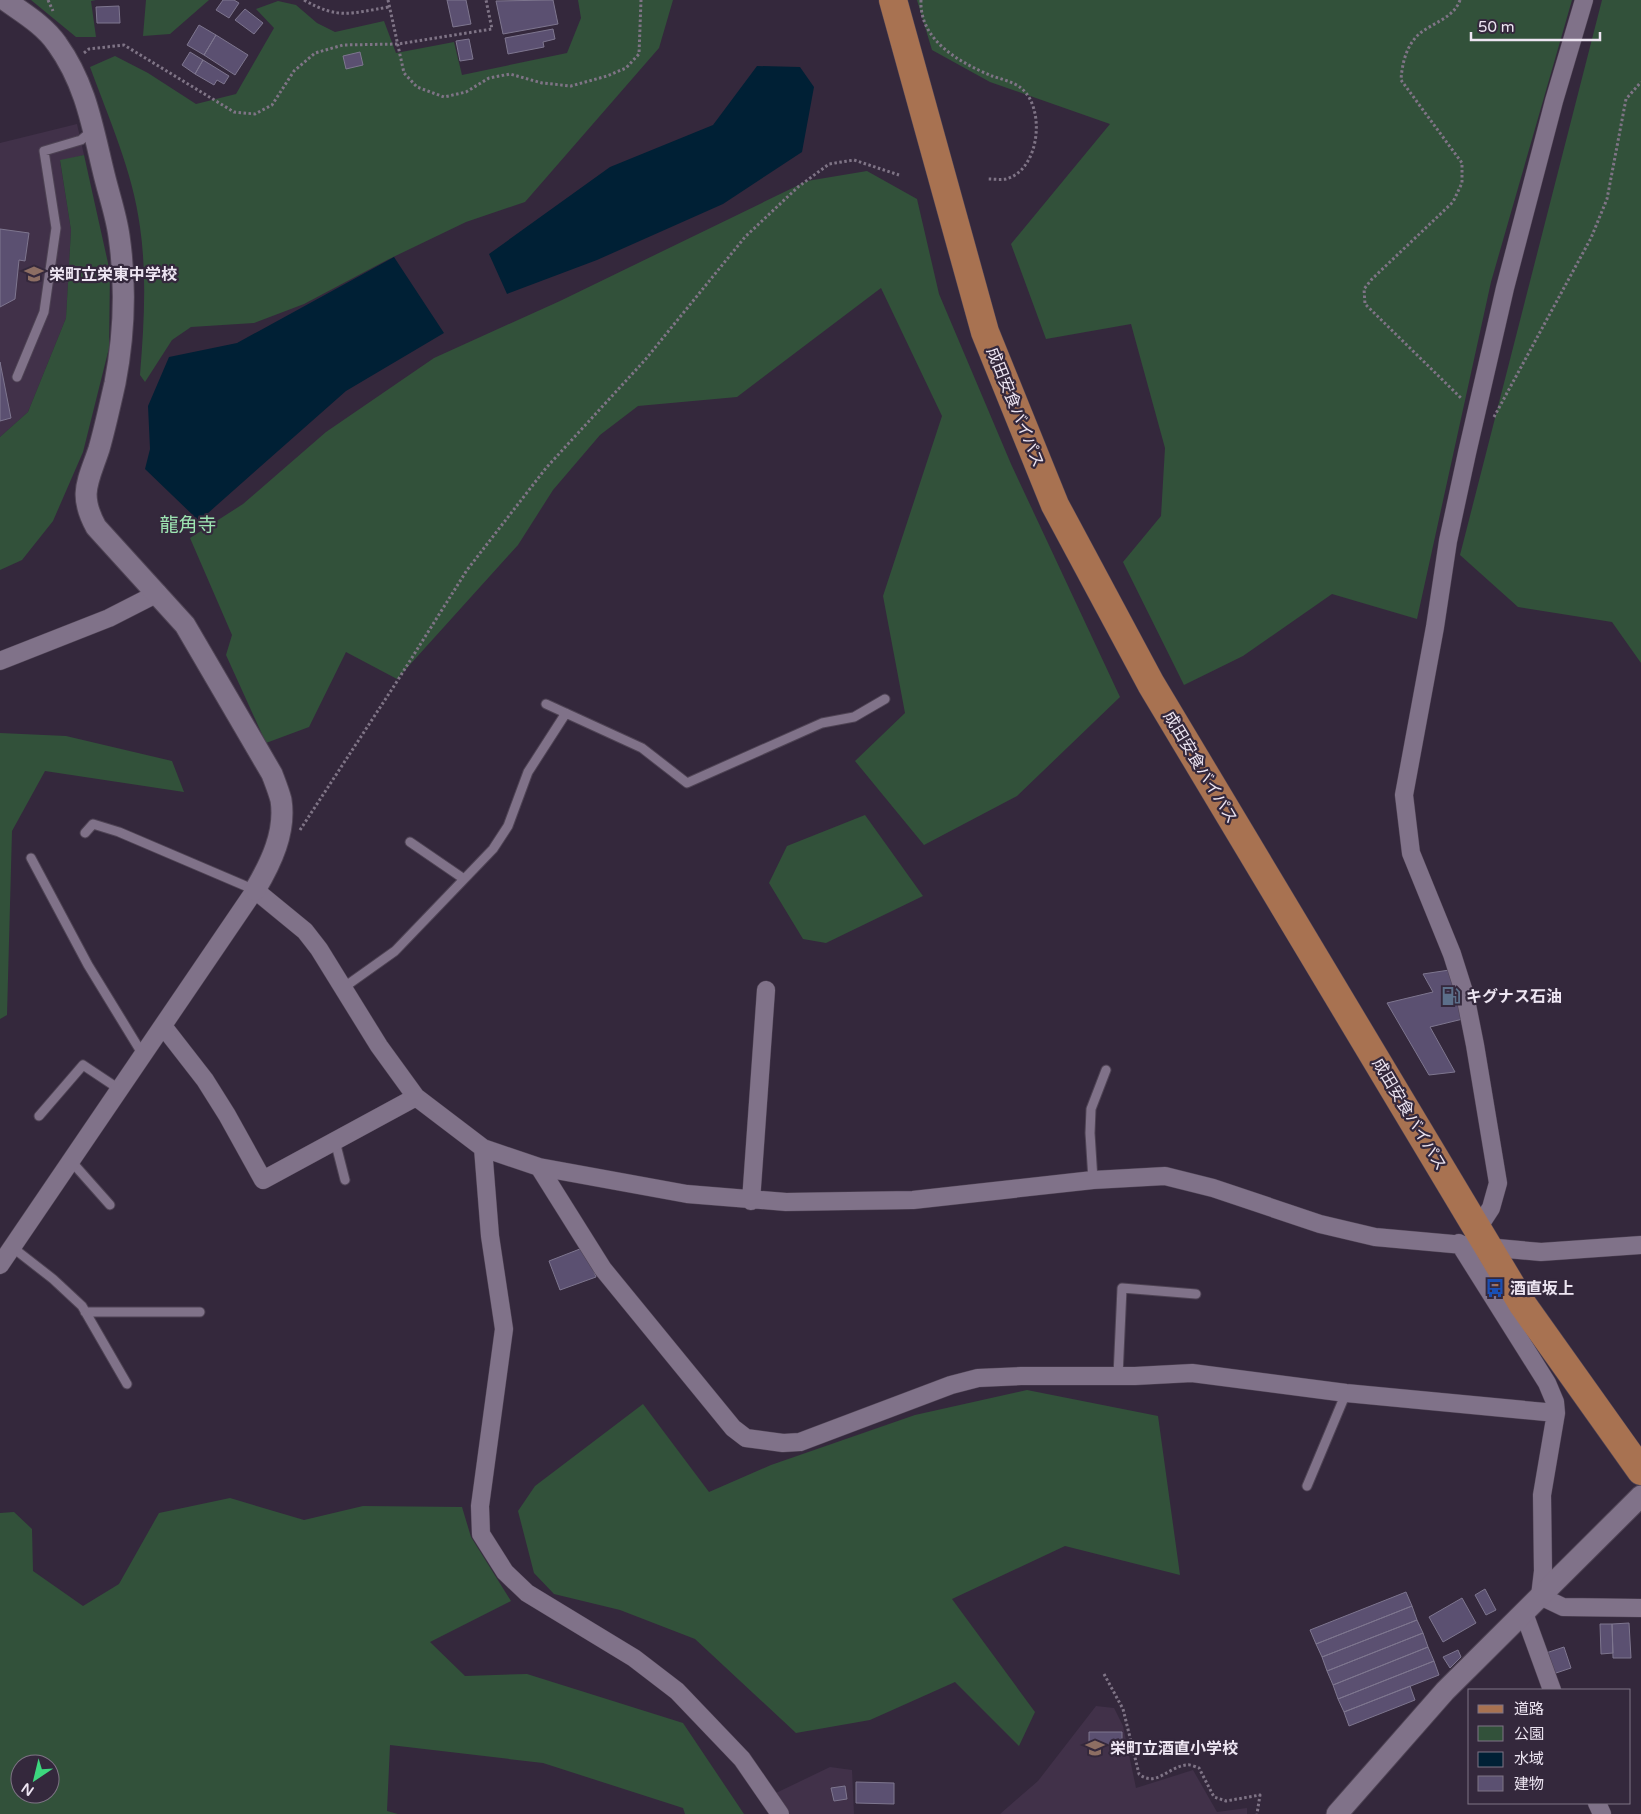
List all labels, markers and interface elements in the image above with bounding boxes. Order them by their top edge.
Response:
scale bar [1471,10,1600,42]
text: 50 m [1478,18,1515,36]
school or university icon: 栄町立栄東中学校 [23,263,45,285]
place label: 栄町立栄東中学校 [49,265,177,285]
street label: 成田安食バイパス [982,344,1048,470]
district label: 龍角寺 [159,514,217,536]
street label: 成田安食バイパス [1159,708,1242,827]
fuel station icon: キグナス石油 [1440,985,1462,1007]
place label: キグナス石油 [1466,987,1562,1007]
street label: 成田安食バイパス [1368,1055,1451,1174]
bus stop icon: 酒直坂上 [1484,1277,1506,1299]
place label: 酒直坂上 [1510,1279,1574,1299]
legend [1468,1689,1631,1804]
text: 道路 [1514,1700,1544,1718]
text: 公園 [1514,1725,1544,1743]
school or university icon: 栄町立酒直小学校 [1084,1737,1106,1759]
place label: 栄町立酒直小学校 [1110,1739,1238,1759]
text: 水域 [1514,1750,1544,1768]
north arrow [10,1754,60,1804]
text: 建物 [1514,1775,1544,1793]
text: N [18,1779,37,1799]

